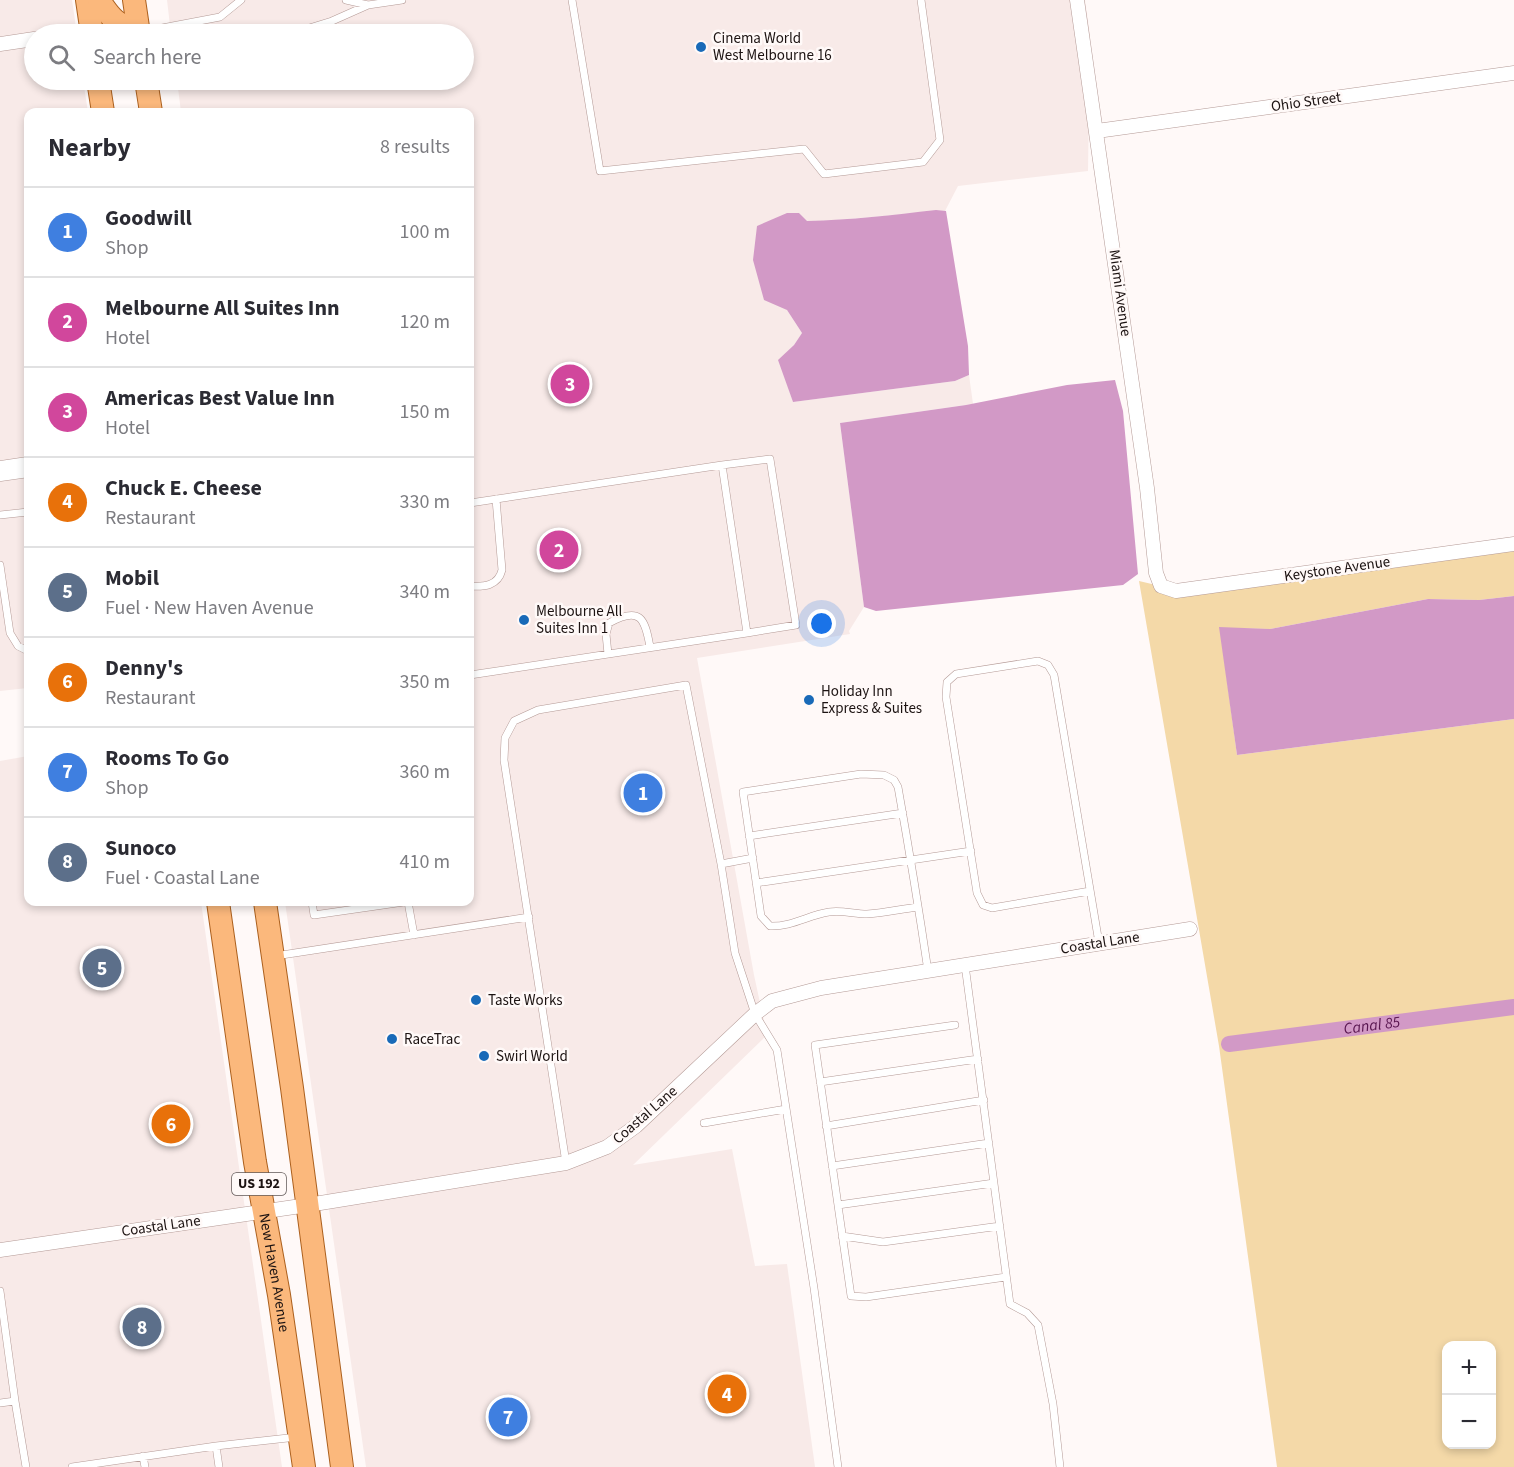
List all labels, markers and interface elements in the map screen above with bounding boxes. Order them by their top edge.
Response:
search box [24,24,474,90]
place label: Cinema World West Melbourne 16 [713,28,832,66]
marker: Cinema World West Melbourne 16 [694,40,708,54]
icon: search [45,41,78,74]
text: Search here [93,41,201,73]
street label: Ohio Street [1270,87,1342,117]
text: Nearby [48,129,131,166]
text: 8 results [380,133,450,161]
text: Goodwill [105,202,192,234]
text: 1 [62,218,73,246]
text: 100 m [400,218,450,246]
text: Shop [105,234,149,262]
street label: Miami Avenue [1104,248,1136,338]
text: Melbourne All Suites Inn [105,292,340,324]
text: 2 [62,308,73,336]
text: 120 m [400,308,450,336]
text: Hotel [105,324,150,352]
pin: 3 [550,362,590,406]
text: Americas Best Value Inn [105,382,335,414]
text: 3 [62,398,73,426]
text: 150 m [400,398,450,426]
text: Hotel [105,414,150,442]
text: Chuck E. Cheese [105,472,262,504]
text: 4 [62,488,73,516]
text: 330 m [400,488,450,516]
text: Restaurant [105,504,196,532]
pin: 2 [540,528,578,572]
street label: Keystone Avenue [1283,551,1391,587]
text: Mobil [105,562,159,594]
text: 5 [62,578,73,606]
text: 340 m [400,578,450,606]
text: Fuel · New Haven Avenue [105,594,314,622]
place label: Melbourne All Suites Inn 1 [536,601,623,639]
your location [807,609,836,638]
marker: Melbourne All Suites Inn 1 [517,613,531,627]
text: Denny's [105,652,183,684]
text: 6 [62,668,73,696]
text: 350 m [400,668,450,696]
place label: Holiday Inn Express & Suites [821,681,922,719]
text: Restaurant [105,684,196,712]
marker: Holiday Inn Express & Suites [802,693,816,707]
text: Rooms To Go [105,742,229,774]
text: 7 [62,758,73,786]
text: 360 m [400,758,450,786]
pin: 1 [624,770,662,816]
text: Shop [105,774,149,802]
text: Sunoco [105,832,176,864]
text: 8 [62,848,73,876]
text: 410 m [400,848,450,876]
text: Fuel · Coastal Lane [105,864,260,892]
street label: Coastal Lane [1059,926,1141,960]
pin: 5 [82,946,122,990]
place label: Taste Works [488,990,563,1011]
marker: Taste Works [469,993,483,1007]
water label: Canal 85 [1342,1011,1402,1040]
place label: RaceTrac [404,1029,460,1050]
marker: RaceTrac [385,1032,399,1046]
place label: Swirl World [496,1046,568,1067]
marker: Swirl World [477,1049,491,1063]
street label: Coastal Lane [608,1081,682,1149]
pin: 6 [152,1102,190,1146]
road number: US 192 [232,1173,286,1195]
street label: Coastal Lane [120,1210,202,1242]
street label: New Haven Avenue [254,1212,295,1334]
pin: 8 [122,1304,162,1350]
map controls [1442,1341,1496,1449]
button: + [1442,1341,1496,1395]
pin: 4 [708,1372,746,1416]
pin: 7 [488,1394,528,1440]
button: − [1442,1395,1496,1449]

